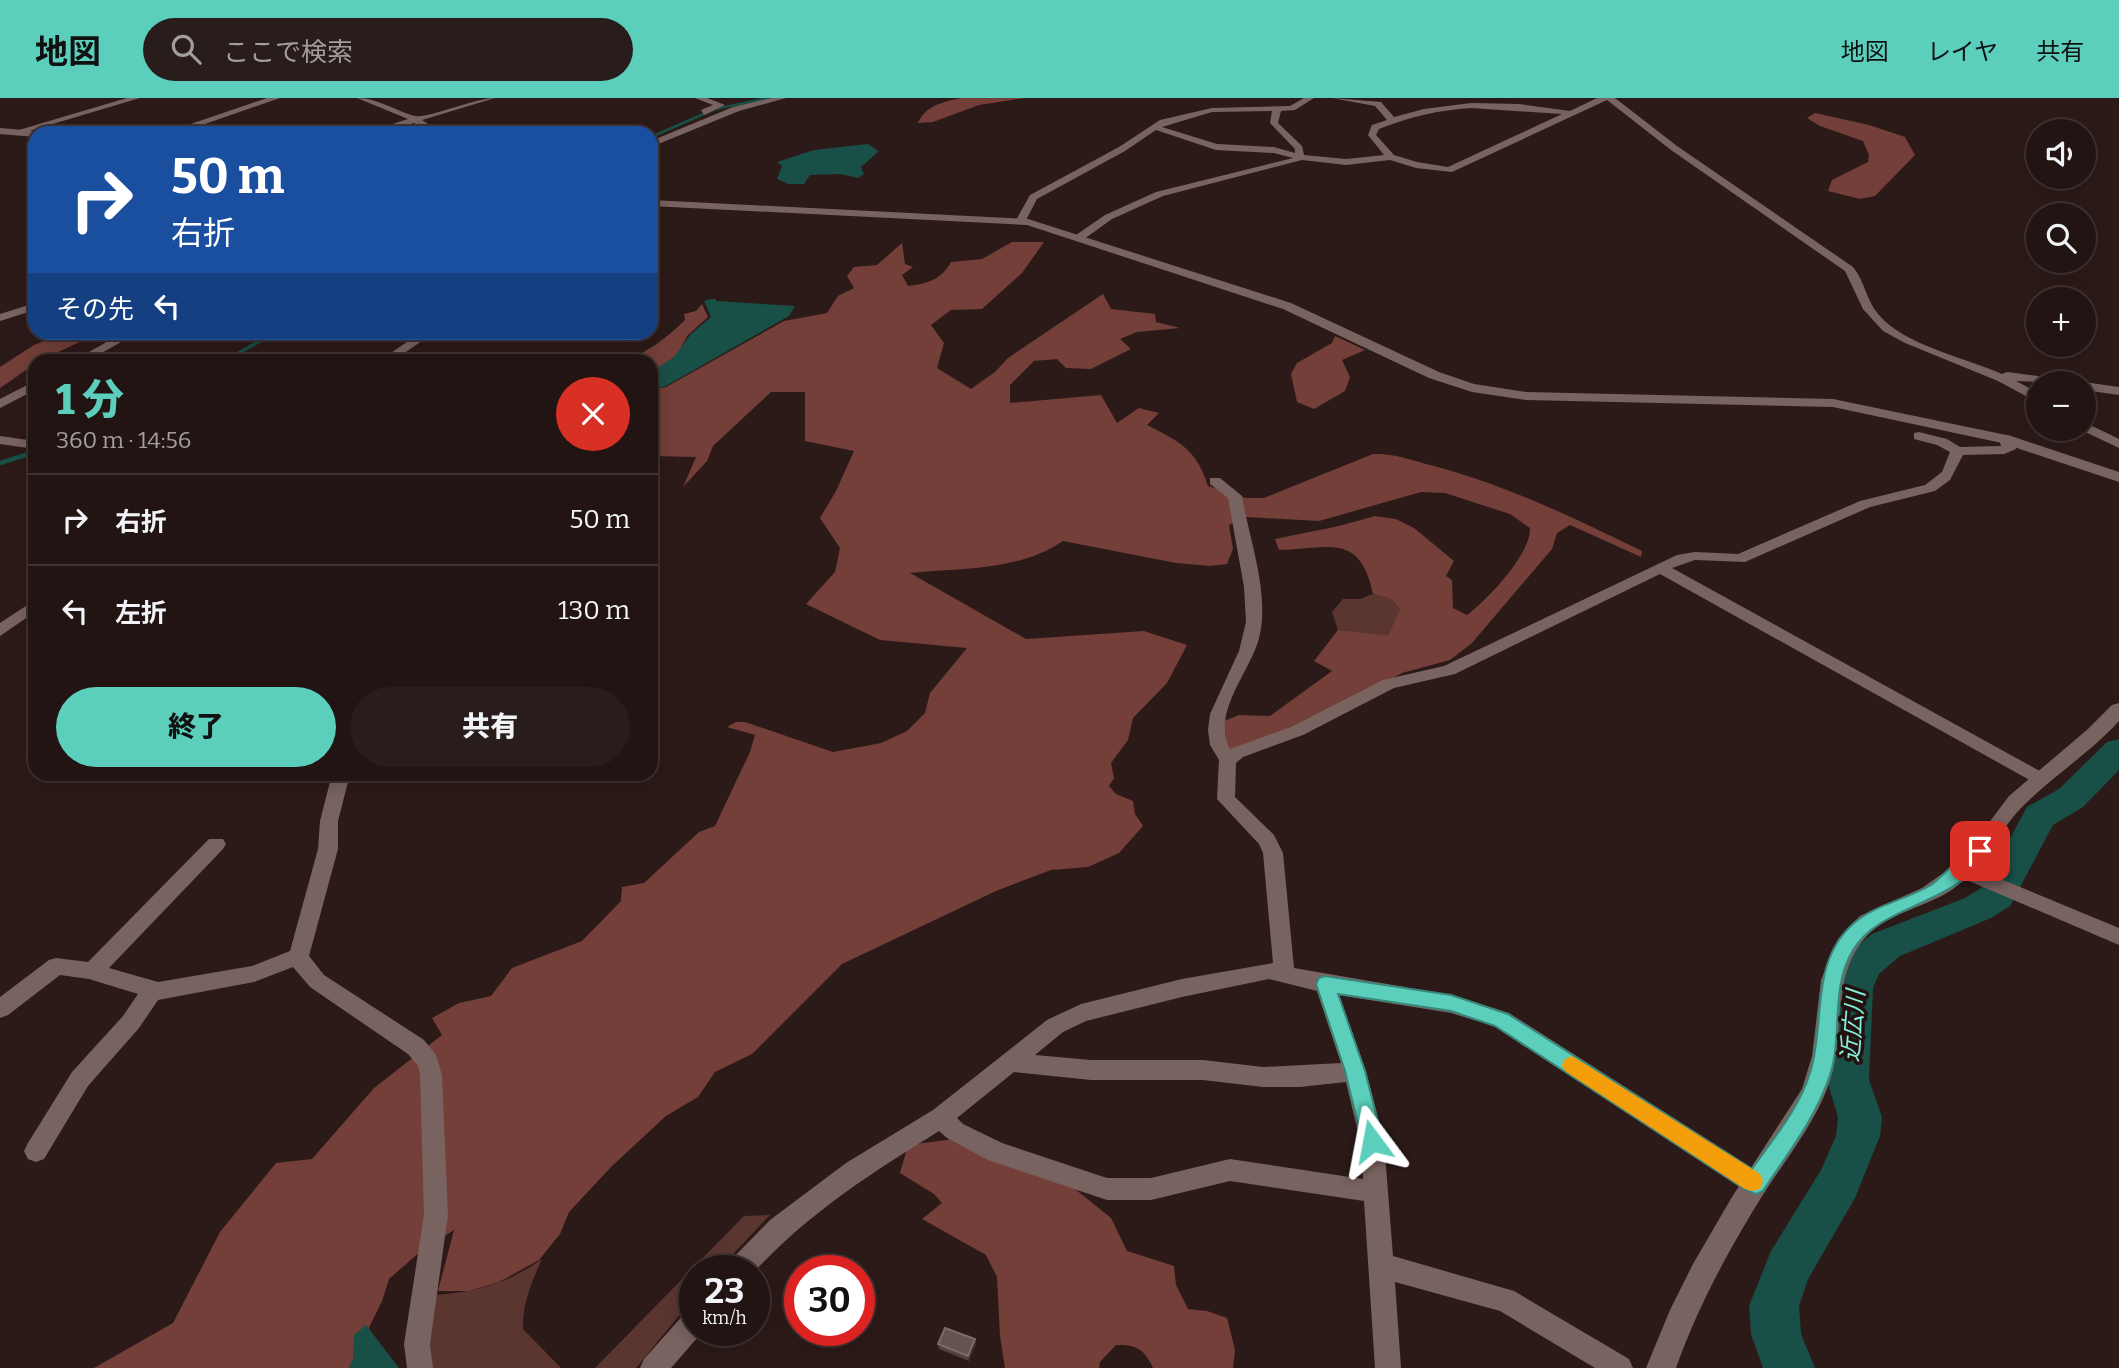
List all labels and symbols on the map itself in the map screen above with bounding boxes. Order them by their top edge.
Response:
pin [1950,821,2010,881]
water label: 近広川 [1836,986,1870,1063]
position arrow [1335,1104,1409,1178]
speed limit sign: 30 [784,1255,875,1346]

